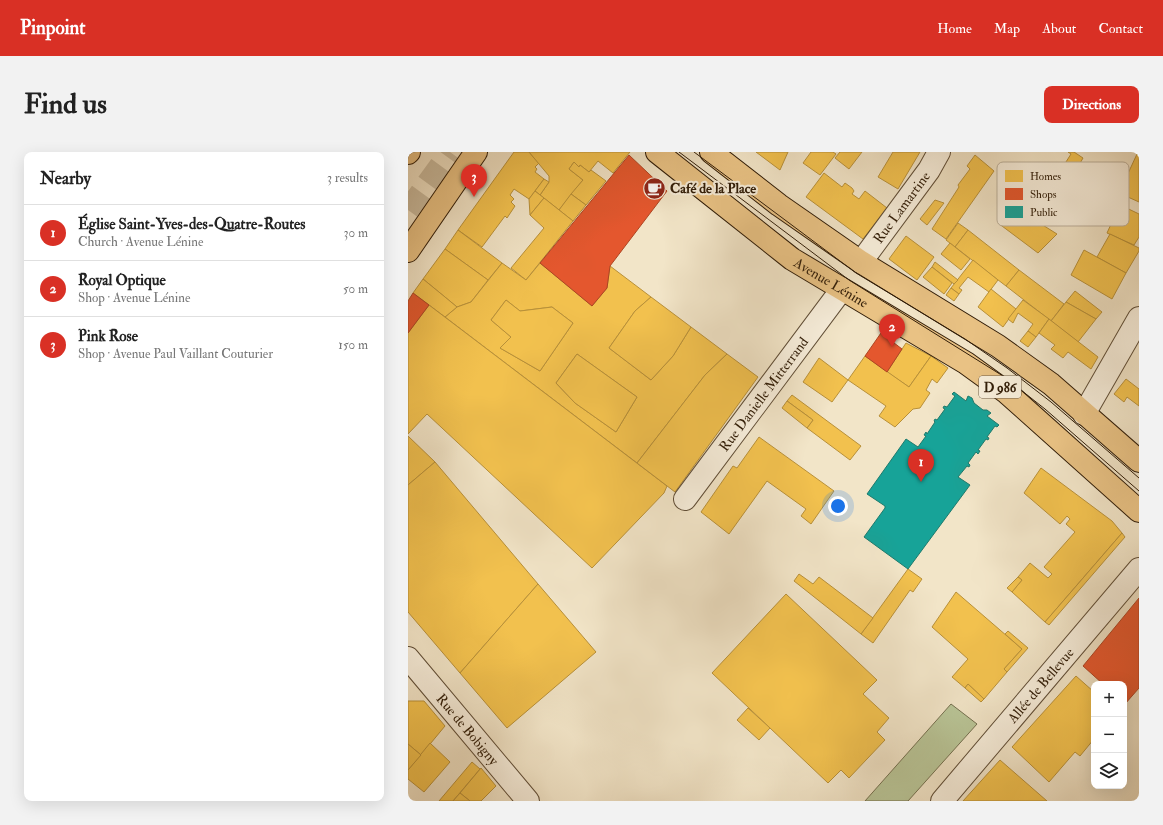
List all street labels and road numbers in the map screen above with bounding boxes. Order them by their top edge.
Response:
street label: Rue Lamartine [870,168,934,247]
street label: Avenue Lénine [790,254,871,312]
street label: Rue Danielle Mitterrand [716,334,812,455]
road number: D 986 [979,376,1021,398]
street label: Allée de Bellevue [1003,644,1078,727]
street label: Rue de Bobigny [433,690,503,770]

